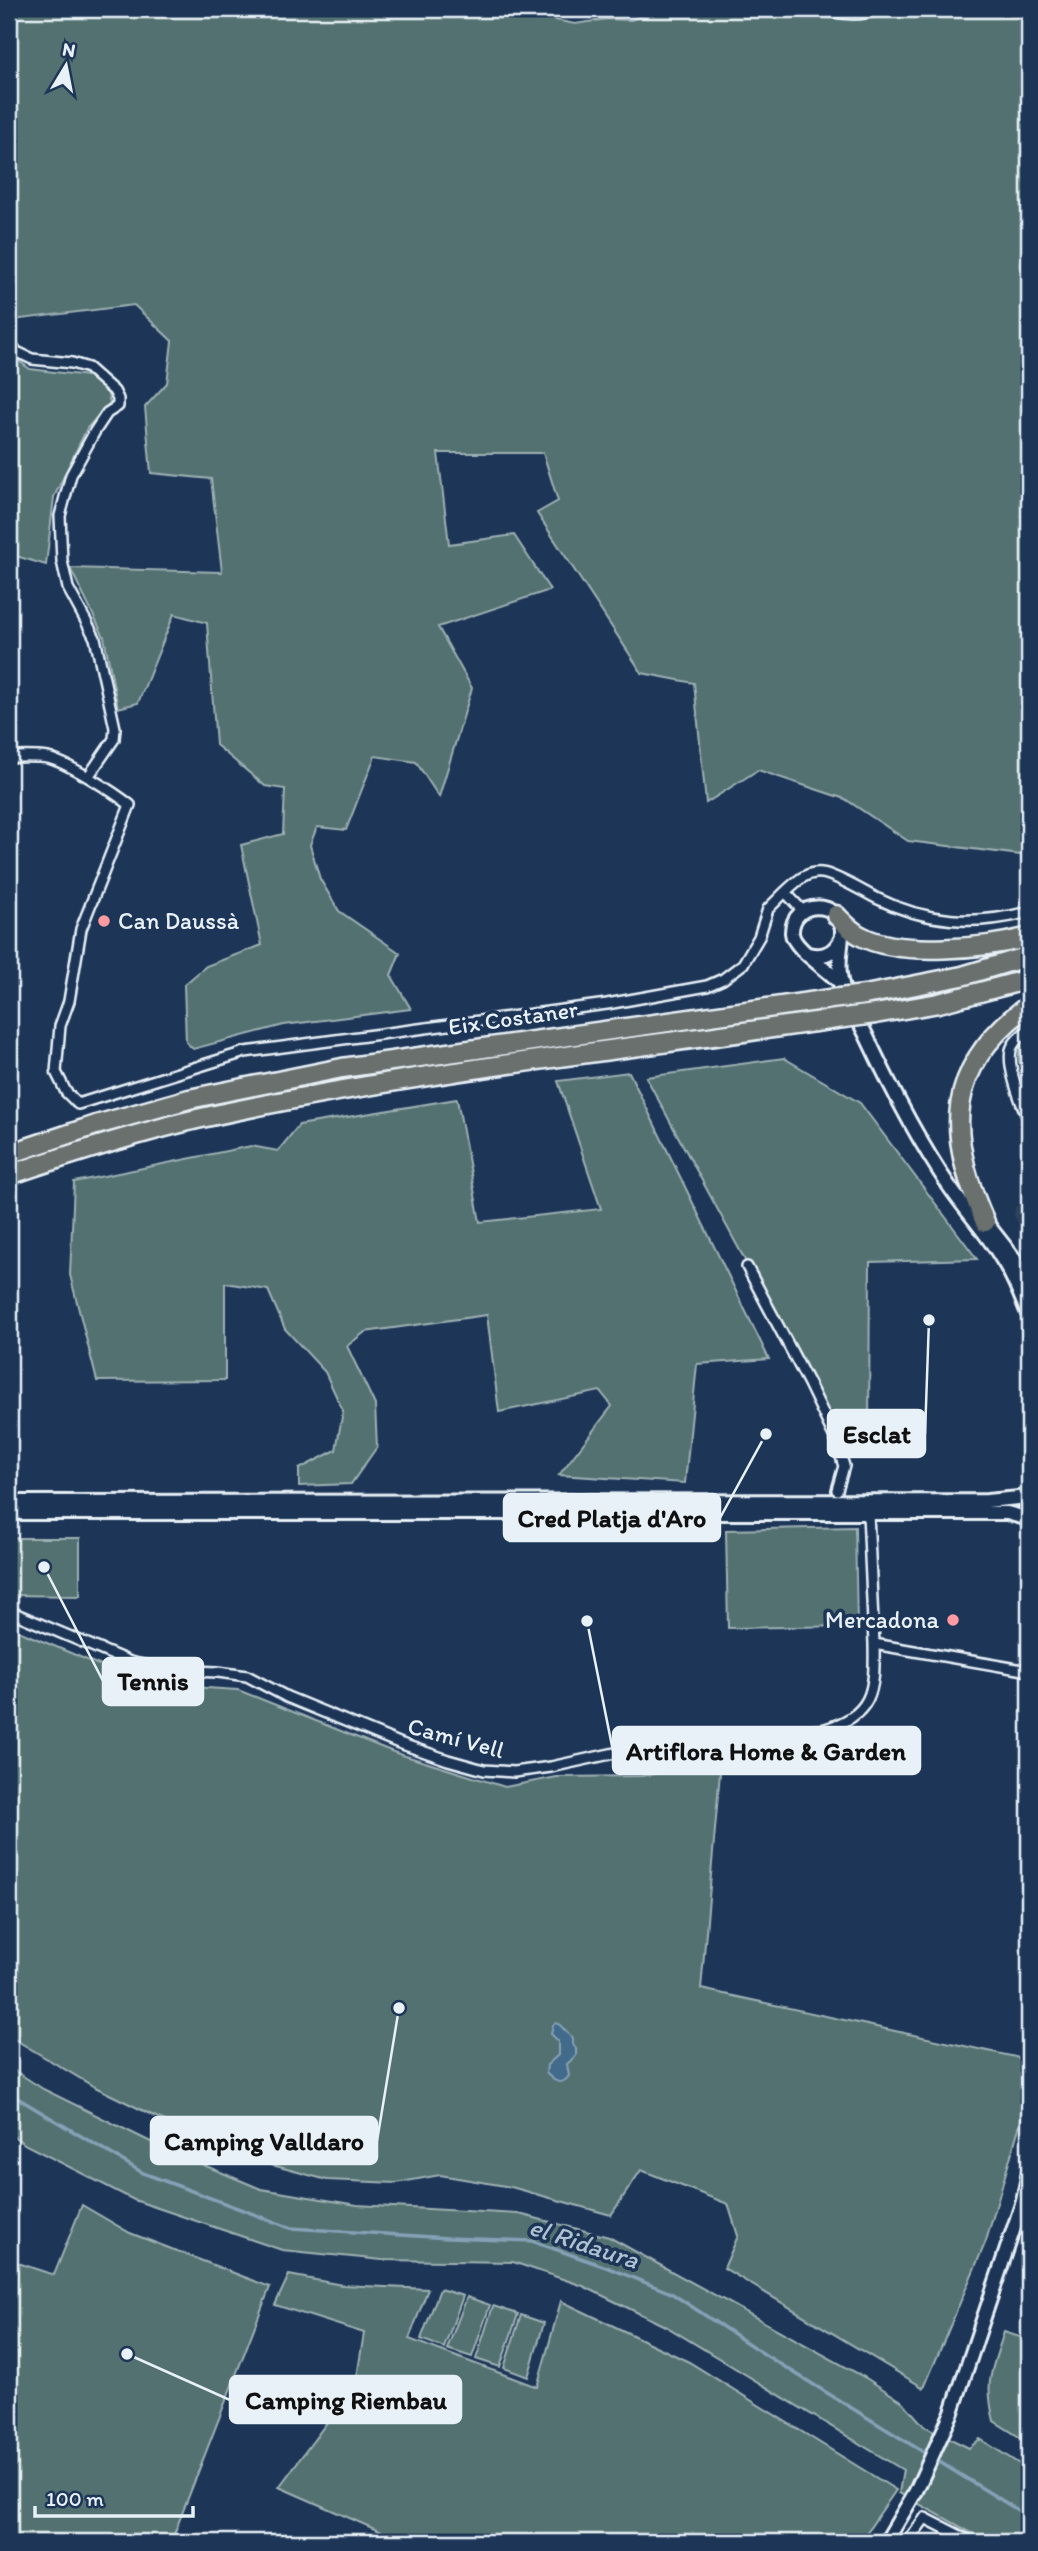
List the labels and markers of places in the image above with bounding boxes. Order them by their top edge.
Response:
place label: Can Daussà [118,906,240,935]
marker: Can Daussà [96,913,112,929]
callout: Esclat [828,1410,925,1457]
callout: Cred Platja d'Aro [504,1494,720,1541]
place label: Mercadona [825,1605,939,1634]
marker: Mercadona [945,1612,961,1628]
callout: Tennis [103,1658,203,1705]
callout: Artiflora Home & Garden [613,1727,920,1774]
callout: Camping Valldaro [151,2117,377,2164]
callout: Camping Riembau [230,2376,461,2423]

